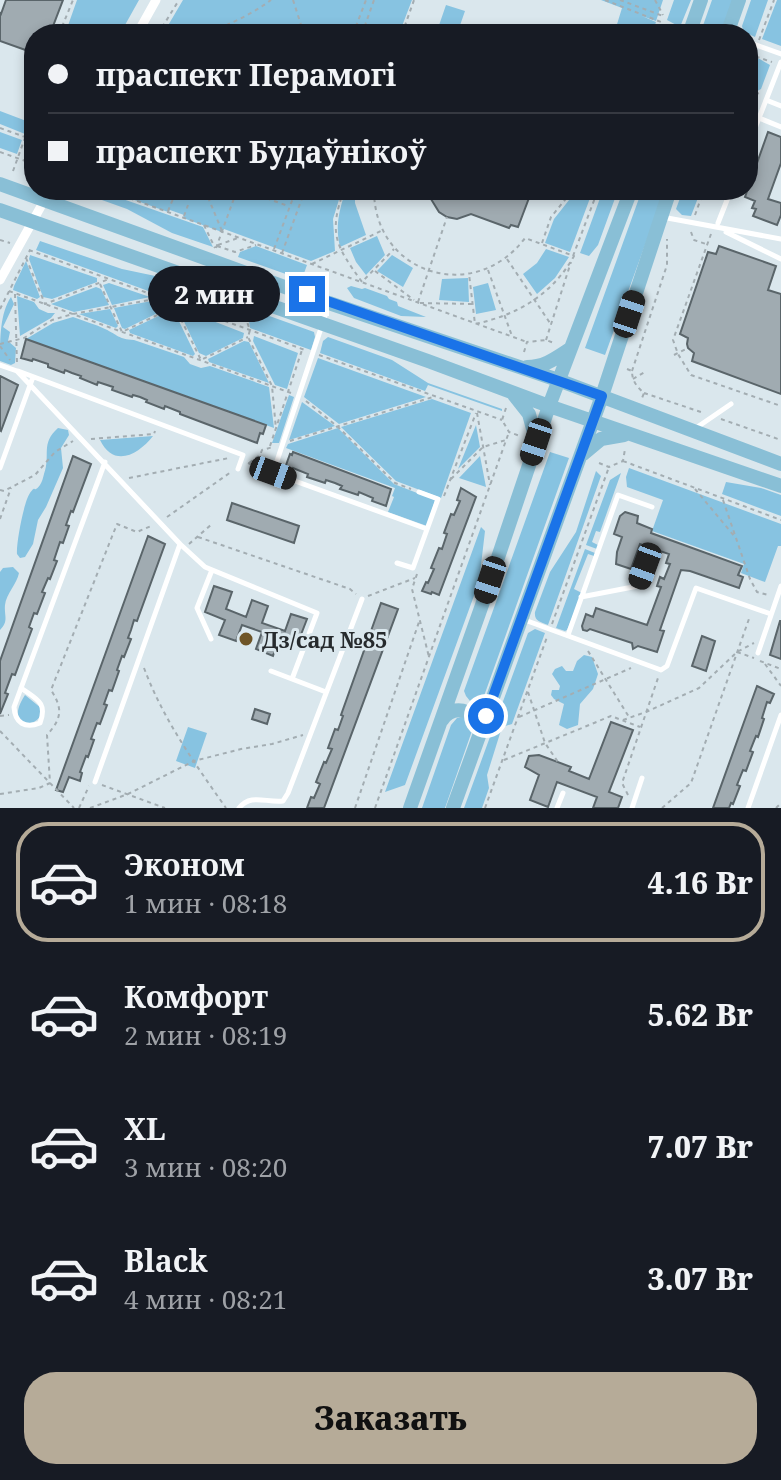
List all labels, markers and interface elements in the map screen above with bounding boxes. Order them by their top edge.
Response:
text: праспект Перамогі [96,54,396,95]
text: праспект Будаўнікоў [96,131,426,172]
callout: 2 мин [147,266,279,322]
text: 2 мин [174,276,254,312]
route end [289,276,325,312]
car [610,287,648,341]
car [517,415,555,469]
car [246,454,300,492]
car [626,539,664,593]
car [471,553,509,607]
place label: Дз/сад №85 [262,624,388,654]
marker: Дз/сад №85 [237,630,255,648]
route start [468,698,504,734]
text: Эконом [124,844,244,885]
icon: car [28,846,100,918]
text: 4.16 Br [648,862,753,903]
text: 1 мин · 08:18 [124,885,287,921]
text: Комфорт [124,976,268,1017]
icon: car [28,978,100,1050]
text: 5.62 Br [648,994,753,1035]
text: 2 мин · 08:19 [124,1017,287,1053]
text: XL [124,1108,166,1149]
icon: car [28,1110,100,1182]
text: 7.07 Br [648,1126,753,1167]
text: 3 мин · 08:20 [124,1149,287,1185]
text: Black [124,1240,208,1281]
icon: car [28,1242,100,1314]
text: 3.07 Br [648,1258,753,1299]
text: 4 мин · 08:21 [124,1281,287,1317]
button: Заказать [24,1372,757,1464]

